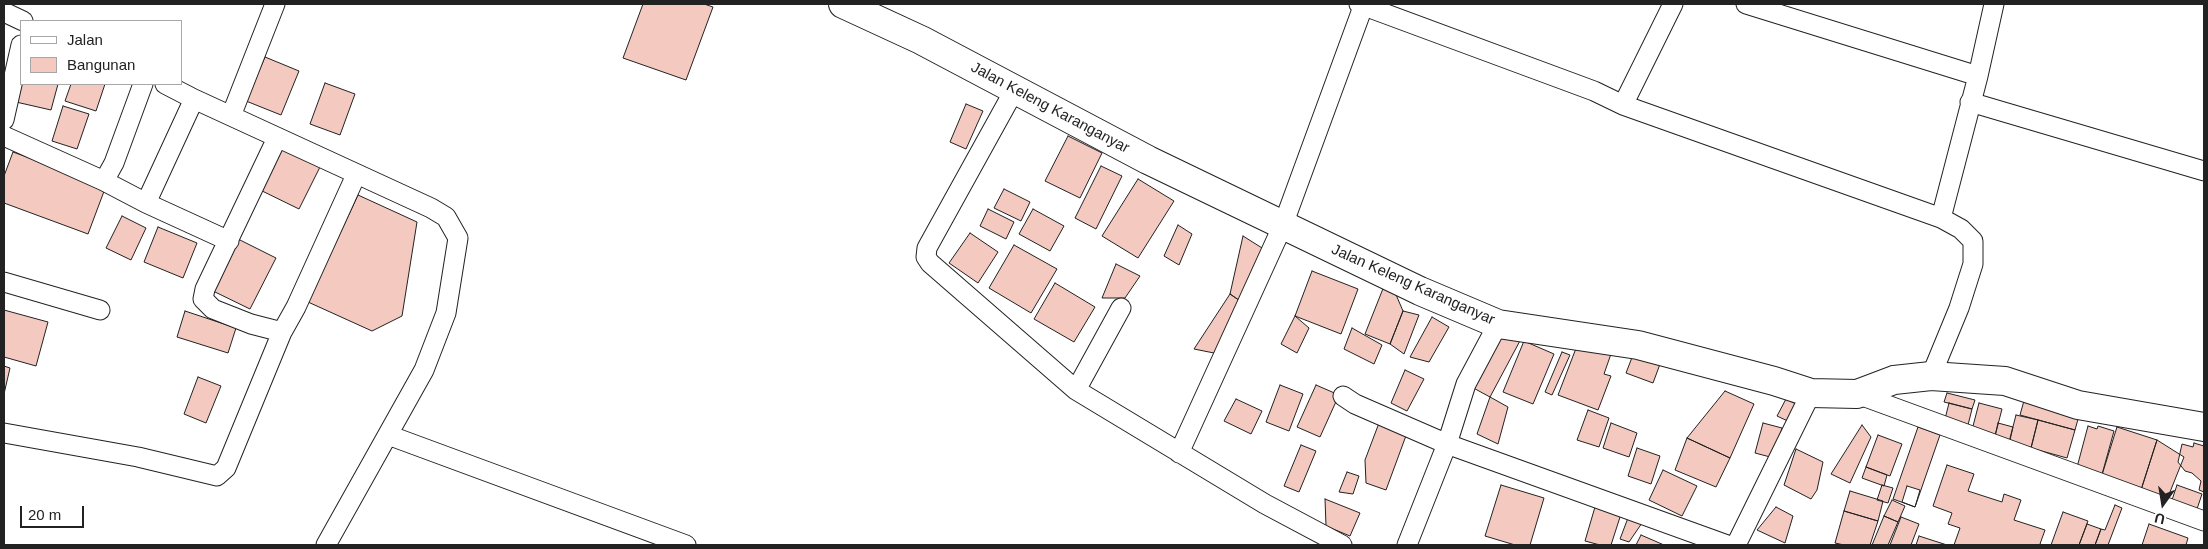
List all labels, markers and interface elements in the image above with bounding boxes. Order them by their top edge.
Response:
legend [20,20,182,85]
text: Jalan [67,31,103,48]
text: Bangunan [67,56,135,73]
street label: Jalan Keleng Karanganyar [968,59,1132,157]
street label: Jalan Keleng Karanganyar [1329,241,1497,329]
north arrow [2138,479,2188,529]
scale bar [22,496,86,528]
text: 20 m [28,506,61,523]
text: U [2153,510,2166,528]

